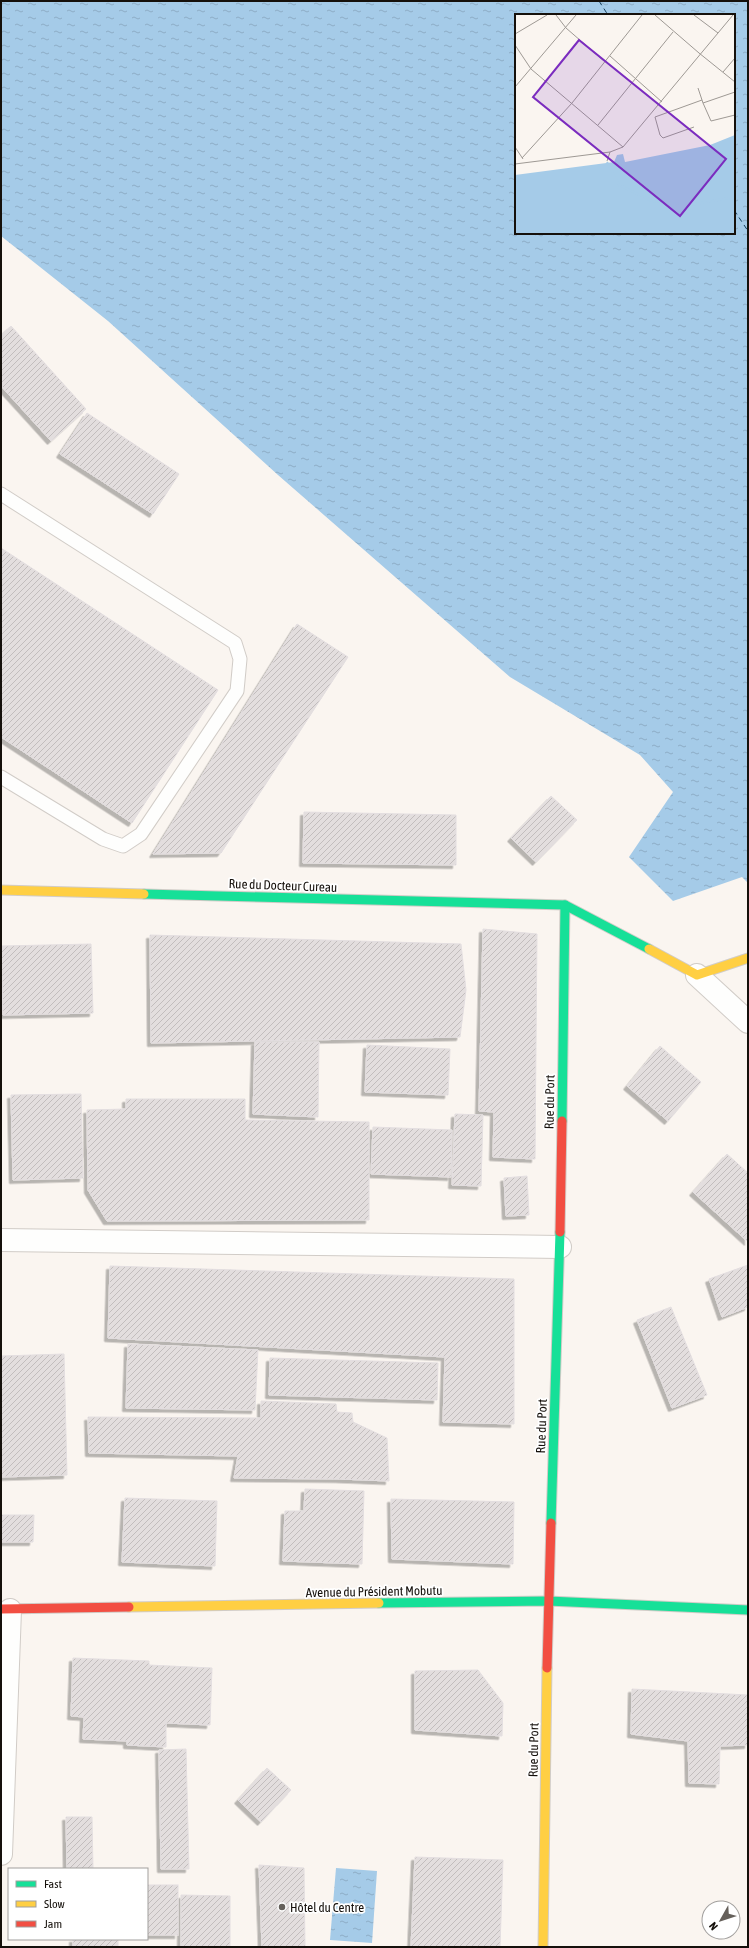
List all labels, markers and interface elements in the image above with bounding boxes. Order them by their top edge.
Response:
inset map [515,14,735,234]
street label: Rue du Docteur Cureau [229,876,337,895]
street label: Rue du Port [542,1074,557,1129]
street label: Rue du Port [533,1398,550,1454]
street label: Avenue du Président Mobutu [305,1583,443,1600]
street label: Rue du Port [526,1722,541,1777]
legend [8,1868,148,1940]
text: Fast [44,1877,62,1891]
text: Slow [44,1897,65,1911]
place label: Hôtel du Centre [290,1900,364,1915]
north arrow [701,1900,741,1940]
marker: Hôtel du Centre [277,1902,287,1912]
text: Jam [44,1917,62,1931]
text: N [707,1920,720,1933]

